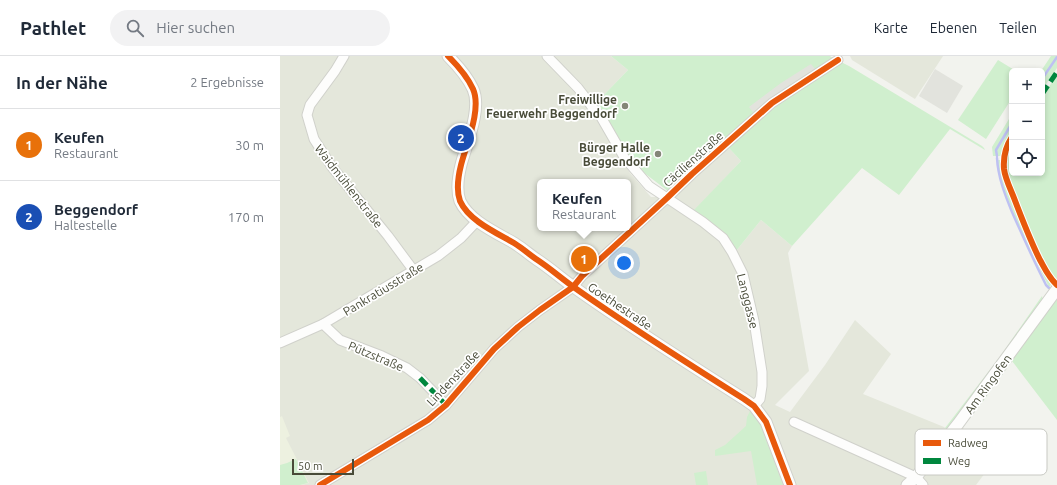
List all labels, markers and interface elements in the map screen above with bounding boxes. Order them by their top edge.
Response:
search box [110,10,390,46]
text: Pathlet [20,17,86,39]
icon: search [124,17,146,39]
text: Hier suchen [156,19,235,36]
text: Karte [874,20,908,36]
text: Ebenen [930,20,977,36]
text: Teilen [999,20,1037,36]
map controls [1009,68,1045,176]
button: + [1009,68,1045,104]
text: In der Nähe [16,73,108,92]
text: 2 Ergebnisse [190,75,264,89]
place label: Freiwillige Feuerwehr Beggendorf [486,93,618,120]
marker: Freiwillige Feuerwehr Beggendorf [620,101,630,111]
button: − [1009,104,1045,140]
pin: 2 [448,123,474,153]
text: Keufen [54,129,104,146]
street label: Cäcilienstraße [660,129,726,189]
text: 1 [25,138,33,152]
text: 30 m [235,138,264,152]
button: locate [1009,140,1045,176]
place label: Bürger Halle Beggendorf [579,141,651,168]
street label: Waidmühlenstraße [312,142,386,230]
text: Restaurant [54,146,118,160]
marker: Bürger Halle Beggendorf [653,149,663,159]
popup [537,179,631,231]
text: Keufen [552,190,602,207]
text: Beggendorf [54,201,138,218]
text: Restaurant [552,207,616,221]
text: 2 [25,210,33,224]
text: 170 m [228,210,264,224]
text: Haltestelle [54,218,117,232]
pin: 1 [571,244,597,274]
your location [614,253,634,273]
street label: Pankratiusstraße [341,260,425,318]
street label: Langgasse [735,272,761,330]
street label: Goethestraße [586,280,654,332]
street label: Pützstraße [346,339,406,373]
street label: Lindenstraße [424,348,482,408]
street label: Am Ringofen [962,352,1014,416]
legend [915,429,1047,475]
text: Radweg [948,437,988,449]
text: Weg [948,455,970,467]
scale bar [292,457,354,476]
text: 50 m [298,460,322,472]

